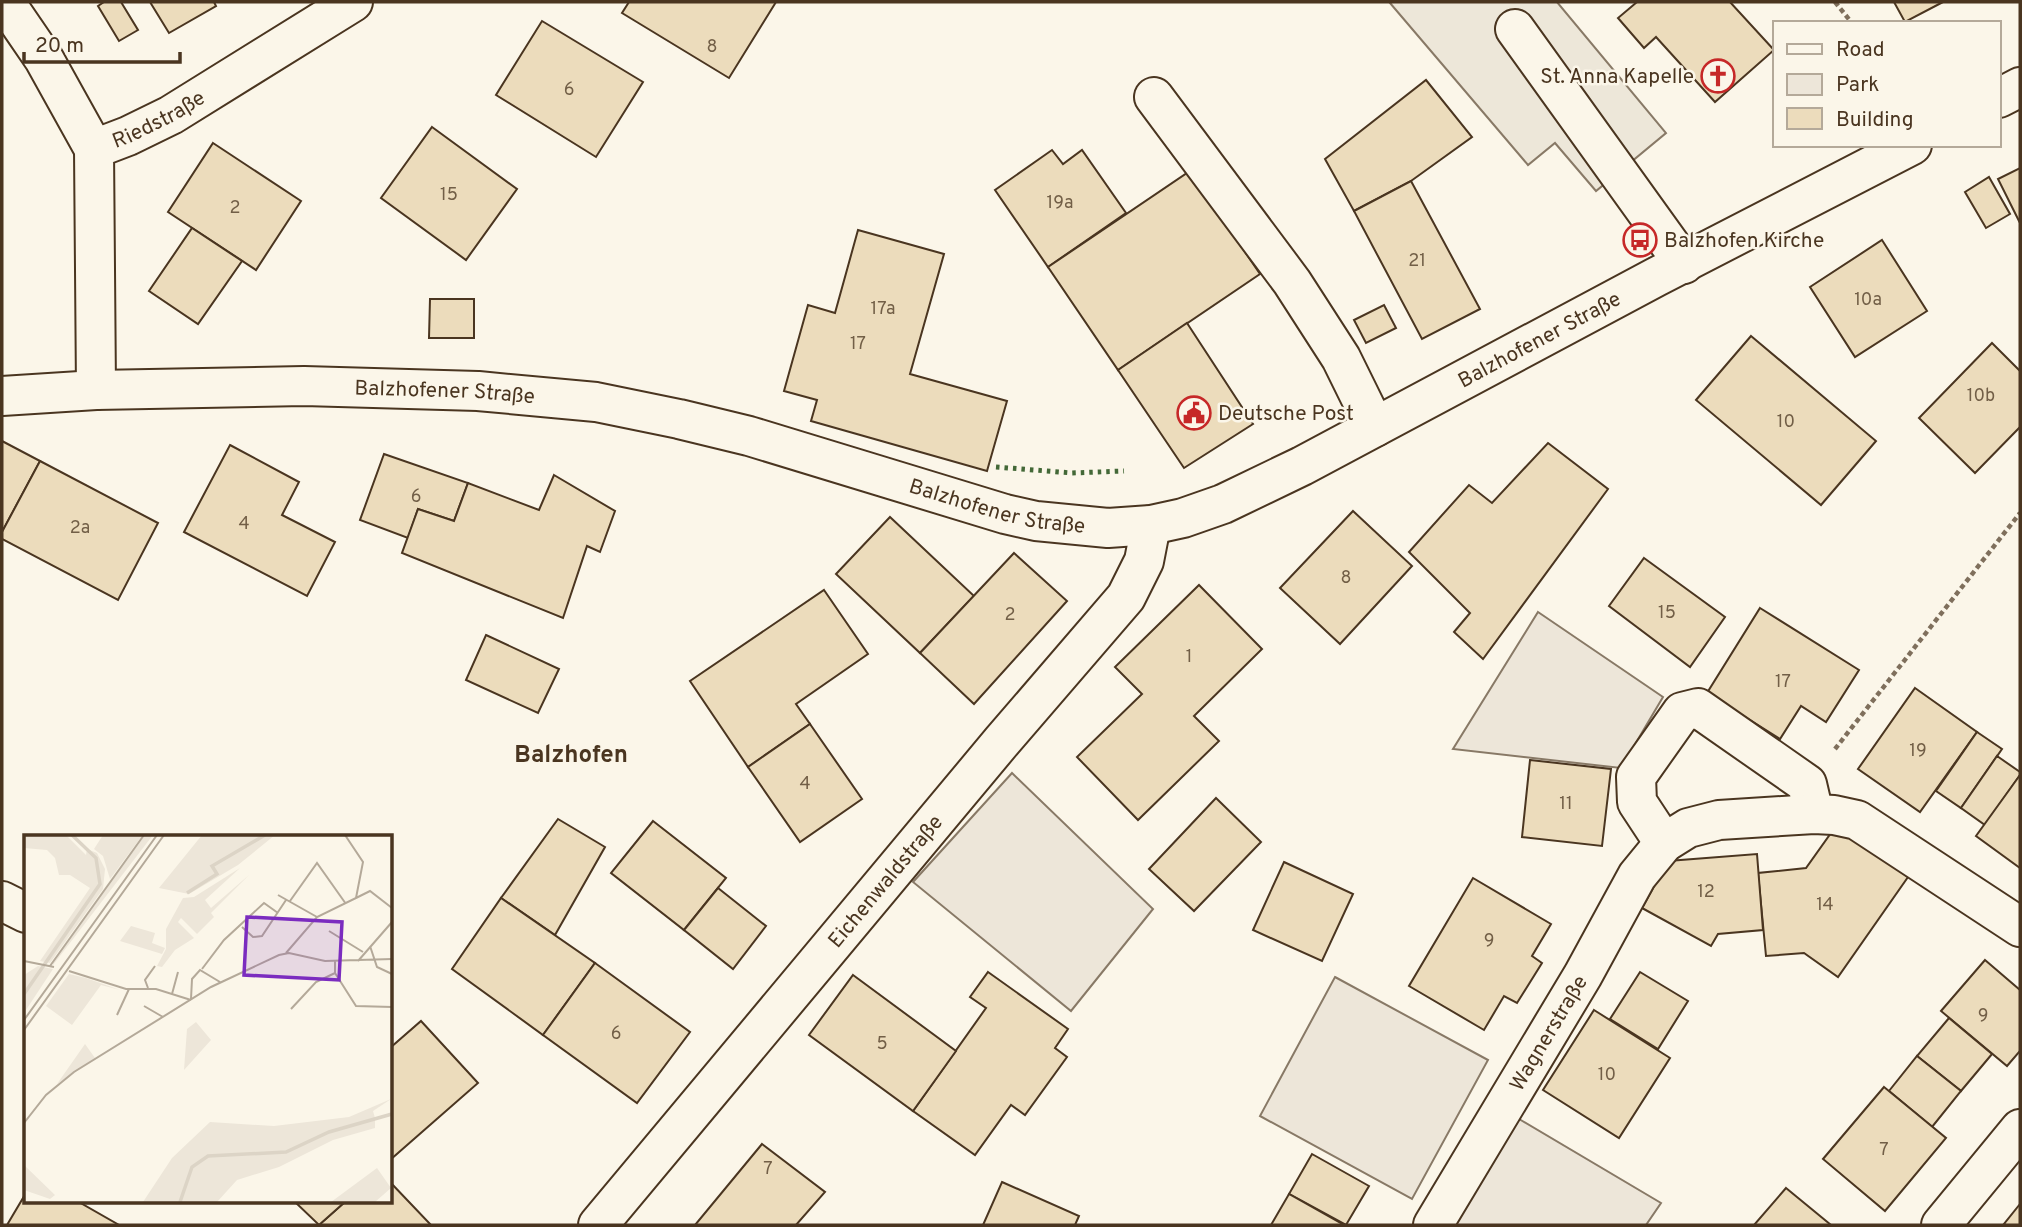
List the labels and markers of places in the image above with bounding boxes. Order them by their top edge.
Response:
church icon: St. Anna Kapelle [1699,57,1737,95]
place label: St. Anna Kapelle [1540,64,1694,91]
bus stop icon: Balzhofen Kirche [1621,221,1659,259]
place label: Balzhofen Kirche [1664,228,1824,255]
public building icon: Deutsche Post [1175,394,1213,432]
place label: Deutsche Post [1218,401,1354,428]

